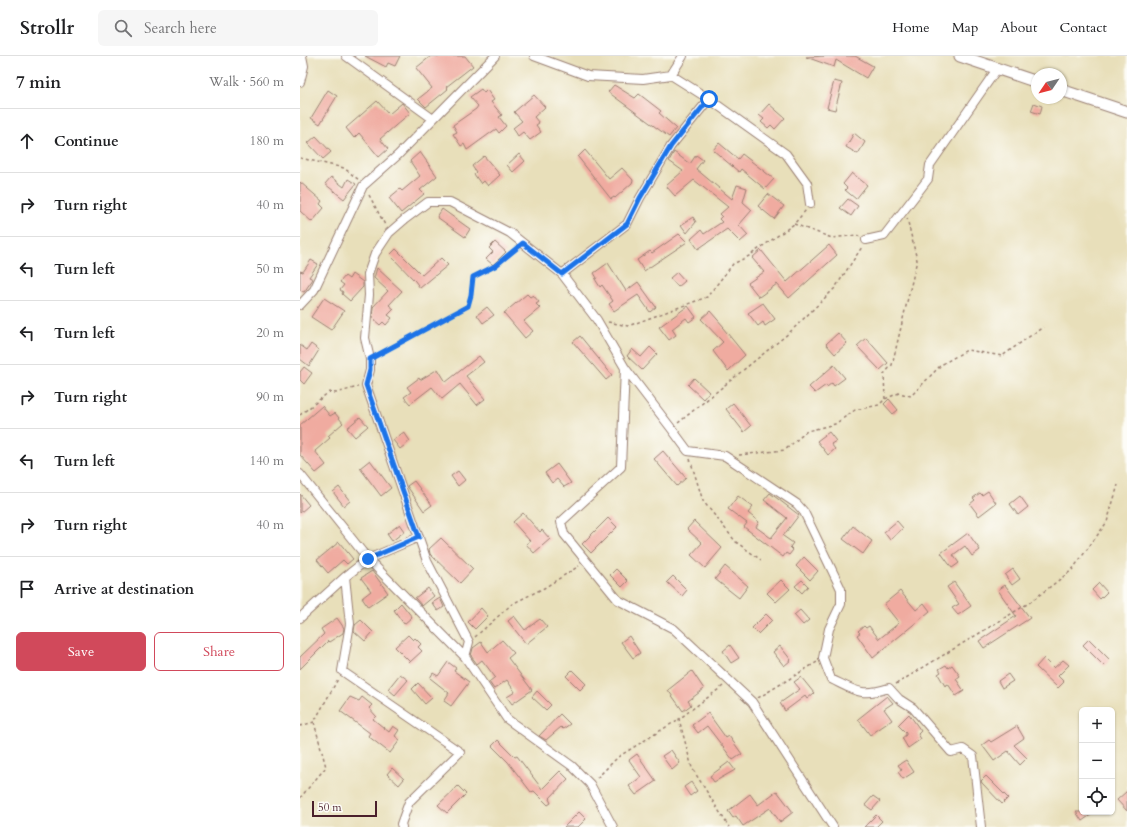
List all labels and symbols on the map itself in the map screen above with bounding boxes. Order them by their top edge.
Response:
north arrow [1031,68,1067,104]
route start [700,90,718,108]
route end [359,550,377,568]
scale bar [312,799,377,818]

